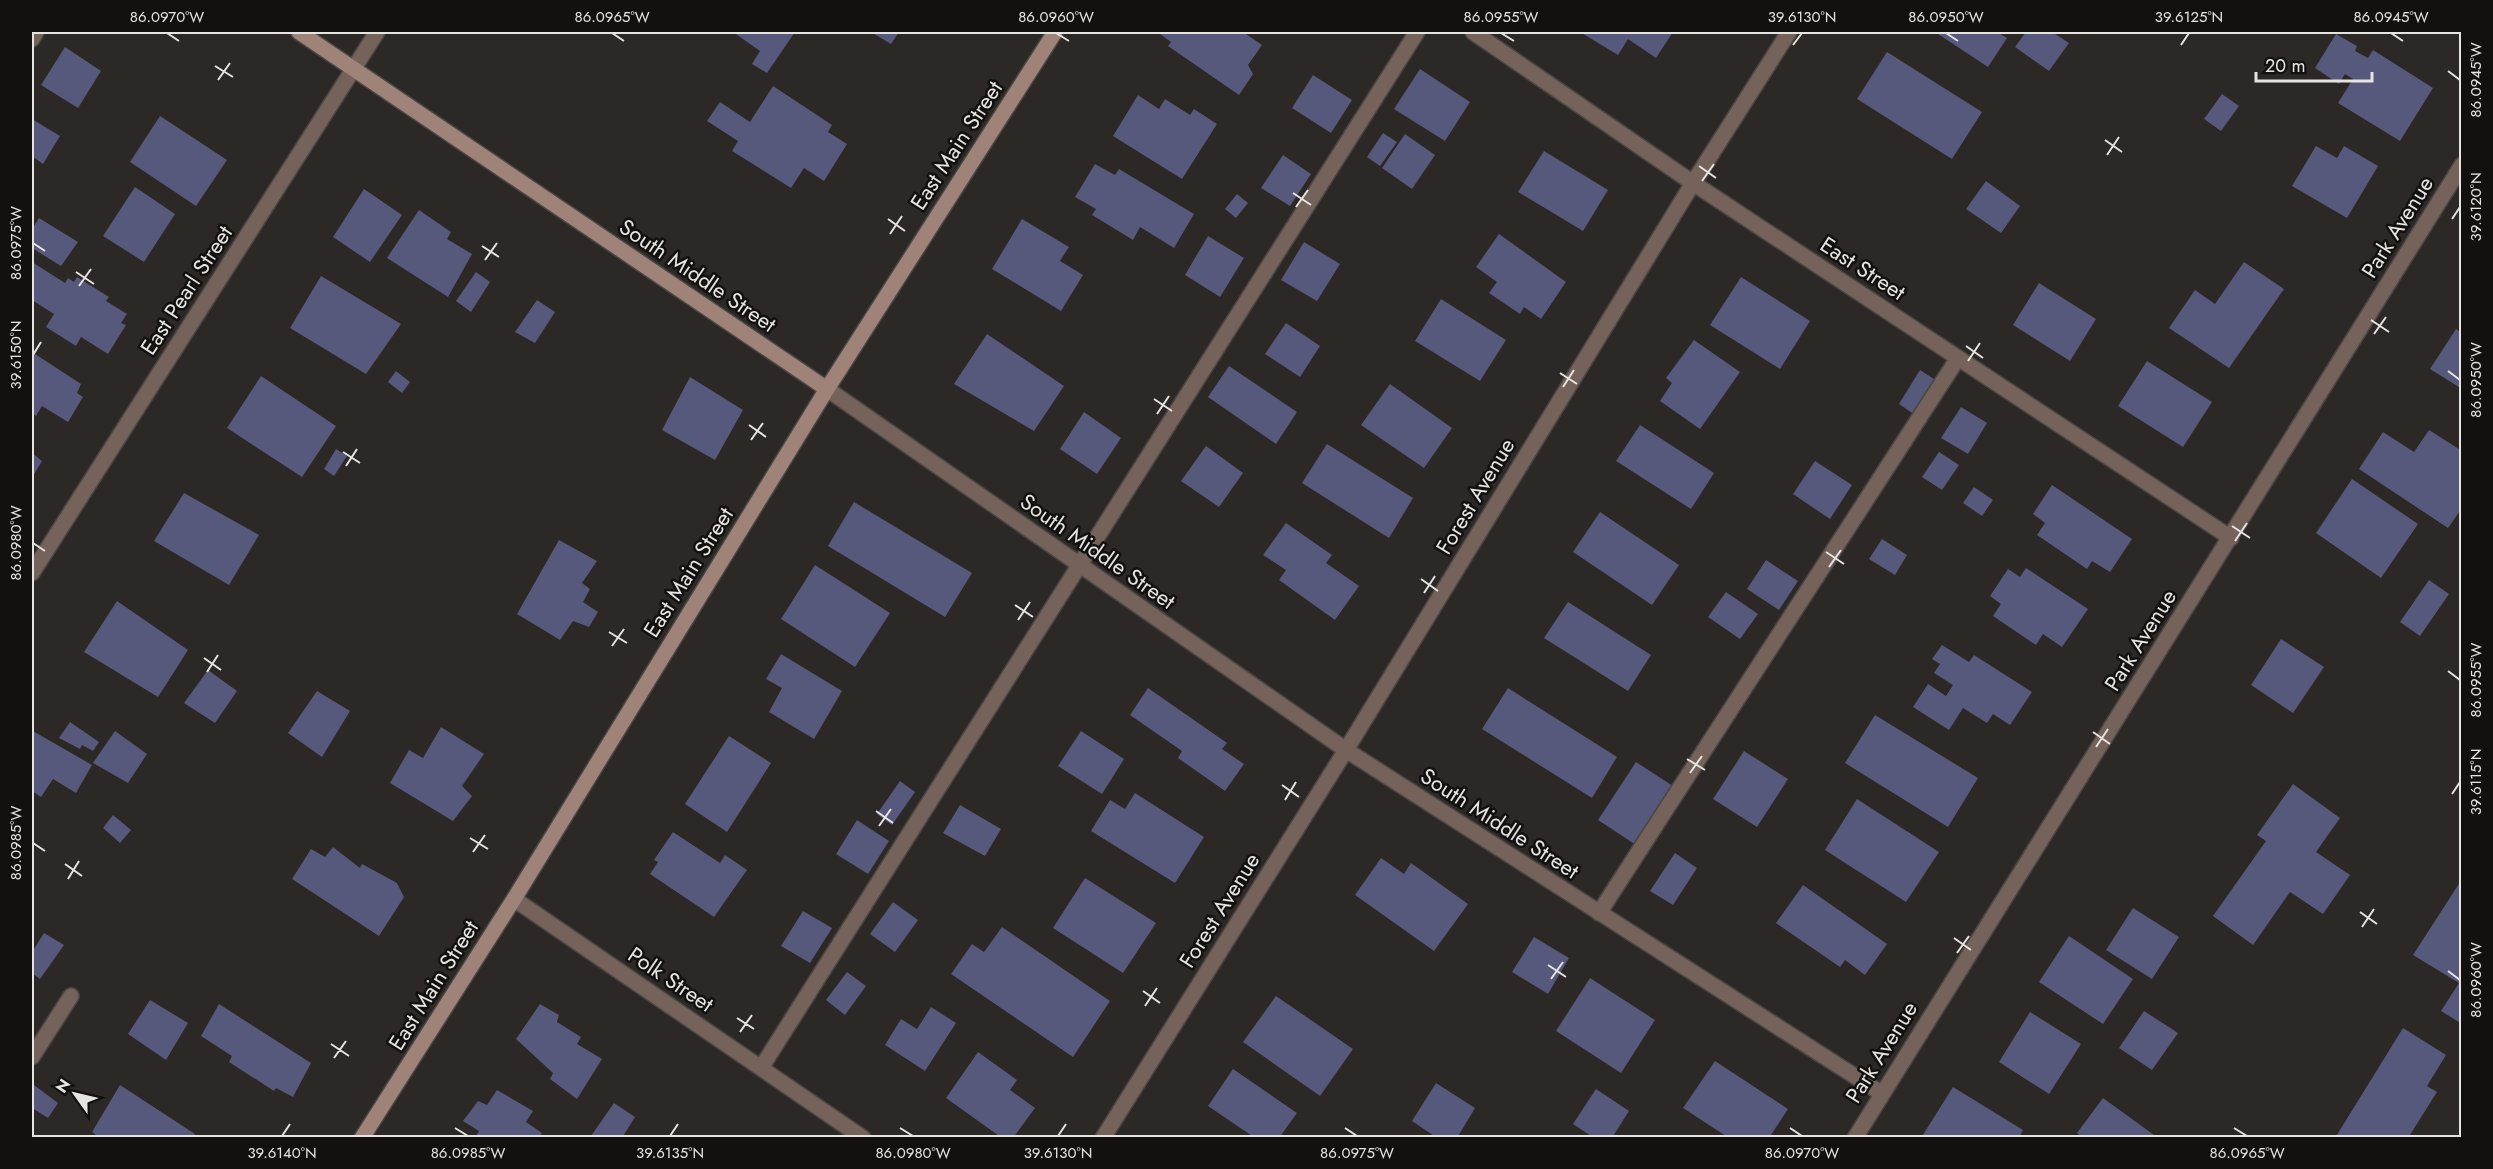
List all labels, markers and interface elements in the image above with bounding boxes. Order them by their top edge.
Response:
text: 86.0970°W [130,6,204,28]
text: 86.0965°W [574,6,650,28]
text: 86.0960°W [1018,6,1094,28]
text: 86.0955°W [1464,6,1539,28]
text: 39.6130°N [1768,6,1836,28]
text: 86.0950°W [1908,6,1984,28]
text: 39.6125°N [2155,6,2223,28]
text: 86.0945°W [2353,6,2429,28]
text: 86.0945°W [2465,42,2487,118]
scale bar [2256,45,2372,83]
text: 20 m [2265,53,2305,79]
street label: East Main Street [902,74,1010,216]
street label: Park Avenue [2353,170,2441,284]
text: 39.6120°N [2465,172,2487,242]
text: 86.0975°W [5,206,27,280]
street label: South Middle Street [613,211,783,340]
street label: East Pearl Street [132,218,240,361]
street label: East Street [1814,228,1913,308]
text: 39.6150°N [5,321,27,389]
text: 86.0950°W [2465,342,2487,418]
street label: Forest Avenue [1428,432,1522,560]
street label: South Middle Street [1014,485,1183,617]
street label: East Main Street [635,500,741,643]
text: 86.0980°W [5,505,27,581]
street label: Park Avenue [2096,583,2184,697]
text: 86.0955°W [2465,642,2487,717]
text: 39.6115°N [2465,749,2487,815]
street label: South Middle Street [1414,760,1586,887]
text: 86.0985°W [5,806,27,880]
street label: Forest Avenue [1171,846,1267,974]
street label: East Main Street [380,913,486,1056]
street label: Polk Street [622,939,721,1020]
text: 86.0960°W [2465,942,2487,1018]
street label: Park Avenue [1837,995,1925,1109]
north arrow [45,1064,105,1124]
text: N [50,1074,76,1098]
text: 39.6140°N [247,1142,317,1164]
text: 86.0985°W [431,1142,505,1164]
text: 39.6135°N [636,1142,704,1164]
text: 86.0980°W [875,1142,951,1164]
text: 39.6130°N [1024,1142,1092,1164]
text: 86.0975°W [1320,1142,1394,1164]
text: 86.0970°W [1765,1142,1839,1164]
text: 86.0965°W [2209,1142,2285,1164]

